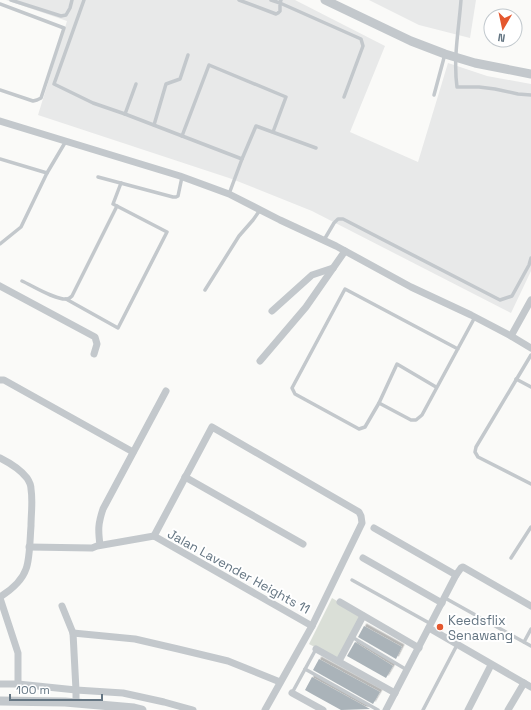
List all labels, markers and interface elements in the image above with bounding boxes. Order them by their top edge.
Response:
north arrow [483,8,523,48]
text: N [497,30,506,45]
street label: Jalan Lavender Heights 11 [165,525,313,618]
place label: Keedsflix Senawang [448,612,513,644]
marker: Keedsflix Senawang [435,622,445,632]
scale bar [10,676,102,702]
text: 100 m [16,682,50,698]

